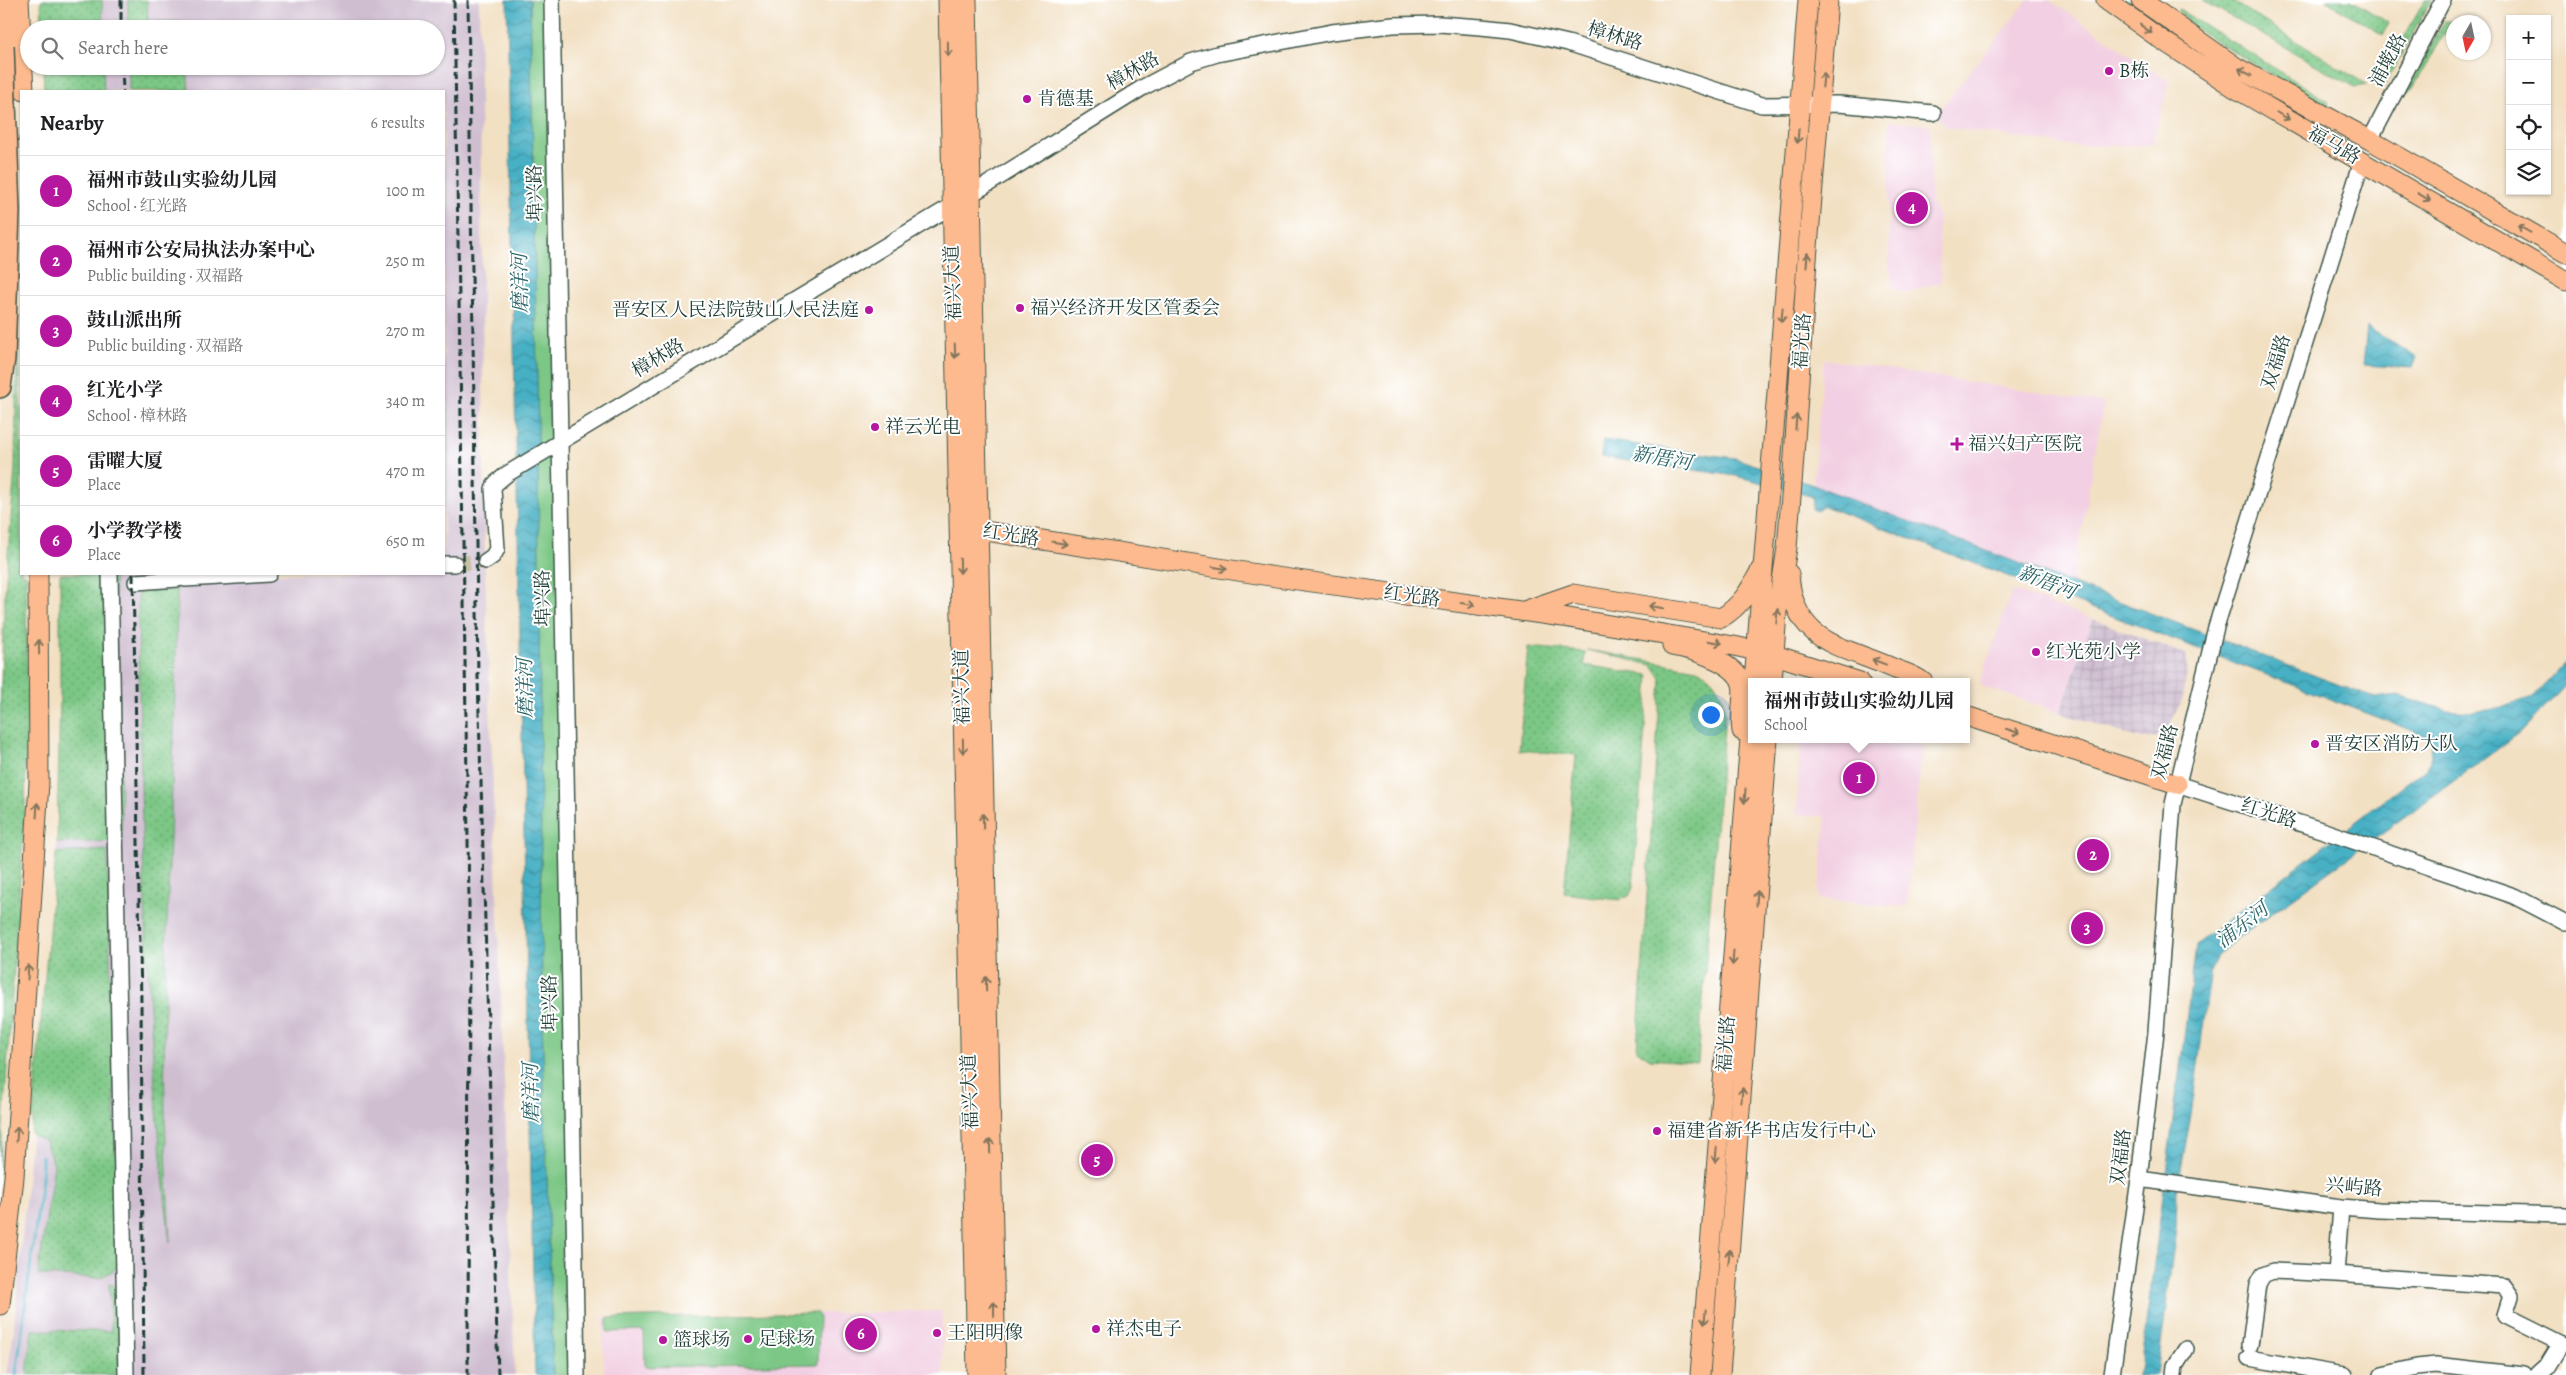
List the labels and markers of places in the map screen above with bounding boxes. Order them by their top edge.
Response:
place label: B栋 [2119,58,2149,84]
marker: B栋 [2103,65,2115,77]
place label: 肯德基 [1037,86,1094,112]
marker: 肯德基 [1021,93,1033,105]
pin: 4 [1896,189,1928,227]
place label: 福兴经济开发区管委会 [1030,295,1220,321]
place label: 晋安区人民法院鼓山人民法庭 [612,297,859,323]
marker: 福兴经济开发区管委会 [1014,302,1026,314]
marker: 晋安区人民法院鼓山人民法庭 [863,304,875,316]
place label: 祥云光电 [885,414,961,440]
marker: 祥云光电 [869,421,881,433]
place label: 福兴妇产医院 [1968,431,2082,457]
marker: 福兴妇产医院 [1950,437,1964,451]
place label: 红光苑小学 [2046,639,2141,665]
marker: 红光苑小学 [2030,646,2042,658]
place label: 晋安区消防大队 [2325,731,2458,757]
marker: 晋安区消防大队 [2309,738,2321,750]
pin: 1 [1843,759,1875,797]
pin: 2 [2077,836,2109,874]
pin: 3 [2071,909,2103,947]
place label: 福建省新华书店发行中心 [1667,1118,1876,1144]
marker: 福建省新华书店发行中心 [1651,1125,1663,1137]
pin: 5 [1081,1141,1113,1179]
pin: 6 [845,1315,877,1353]
place label: 祥杰电子 [1106,1316,1182,1342]
place label: 王阳明像 [947,1320,1023,1346]
marker: 祥杰电子 [1090,1323,1102,1335]
place label: 足球场 [758,1326,815,1352]
place label: 篮球场 [673,1327,730,1353]
marker: 王阳明像 [931,1327,943,1339]
marker: 足球场 [742,1333,754,1345]
marker: 篮球场 [657,1334,669,1346]

